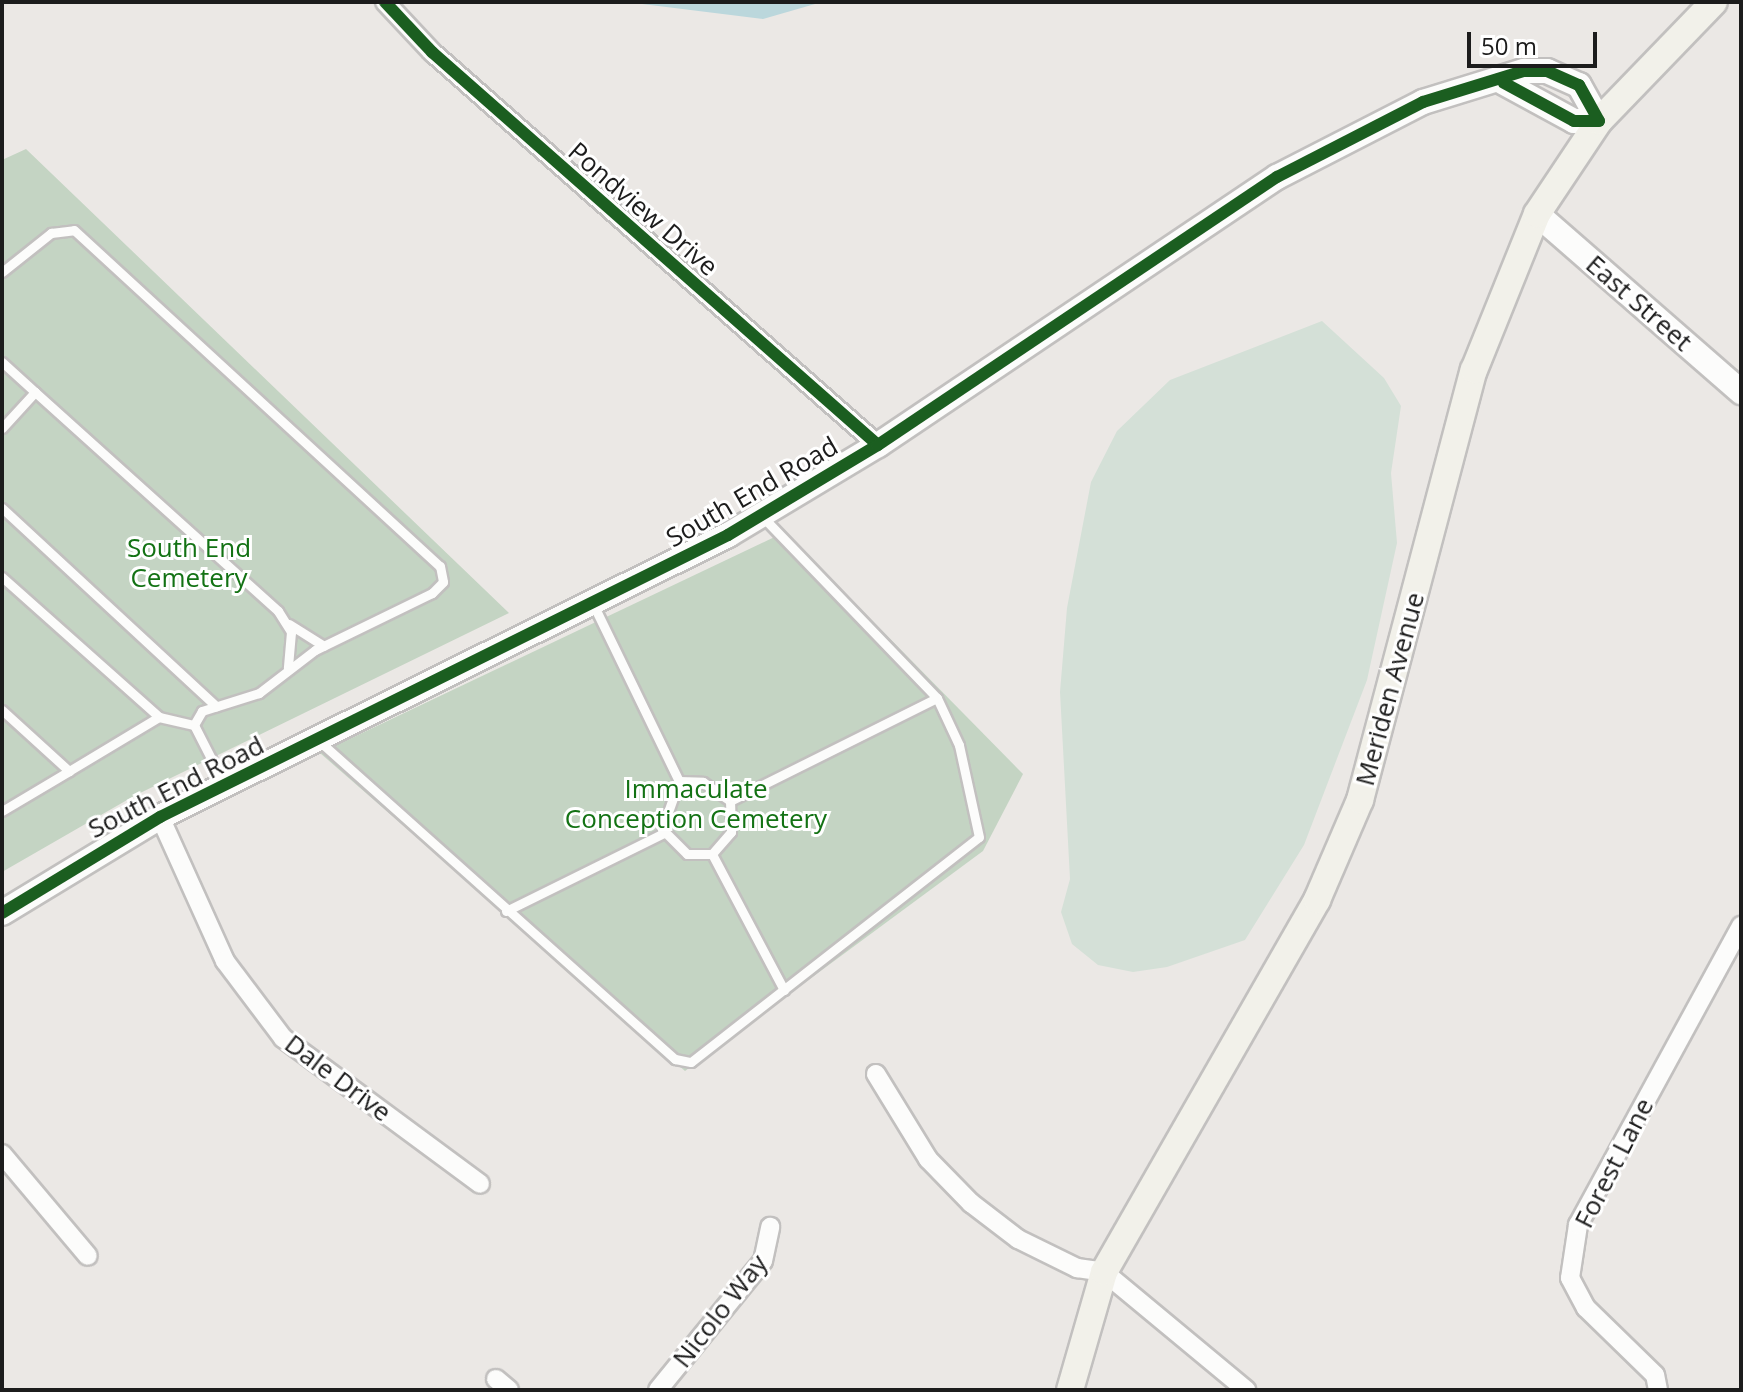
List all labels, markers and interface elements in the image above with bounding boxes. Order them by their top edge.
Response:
scale bar [1471,16,1601,66]
text: 50 m [1481,29,1537,62]
street label: Pondview Drive [562,136,724,282]
street label: East Street [1580,249,1698,357]
street label: South End Road [661,430,843,554]
park label: South End Cemetery [127,532,251,594]
street label: Meriden Avenue [1349,589,1431,789]
street label: South End Road [83,729,269,845]
park label: Immaculate Conception Cemetery [565,773,827,834]
street label: Dale Drive [279,1028,397,1128]
street label: Forest Lane [1568,1093,1660,1233]
street label: Nicolo Way [666,1248,774,1374]

